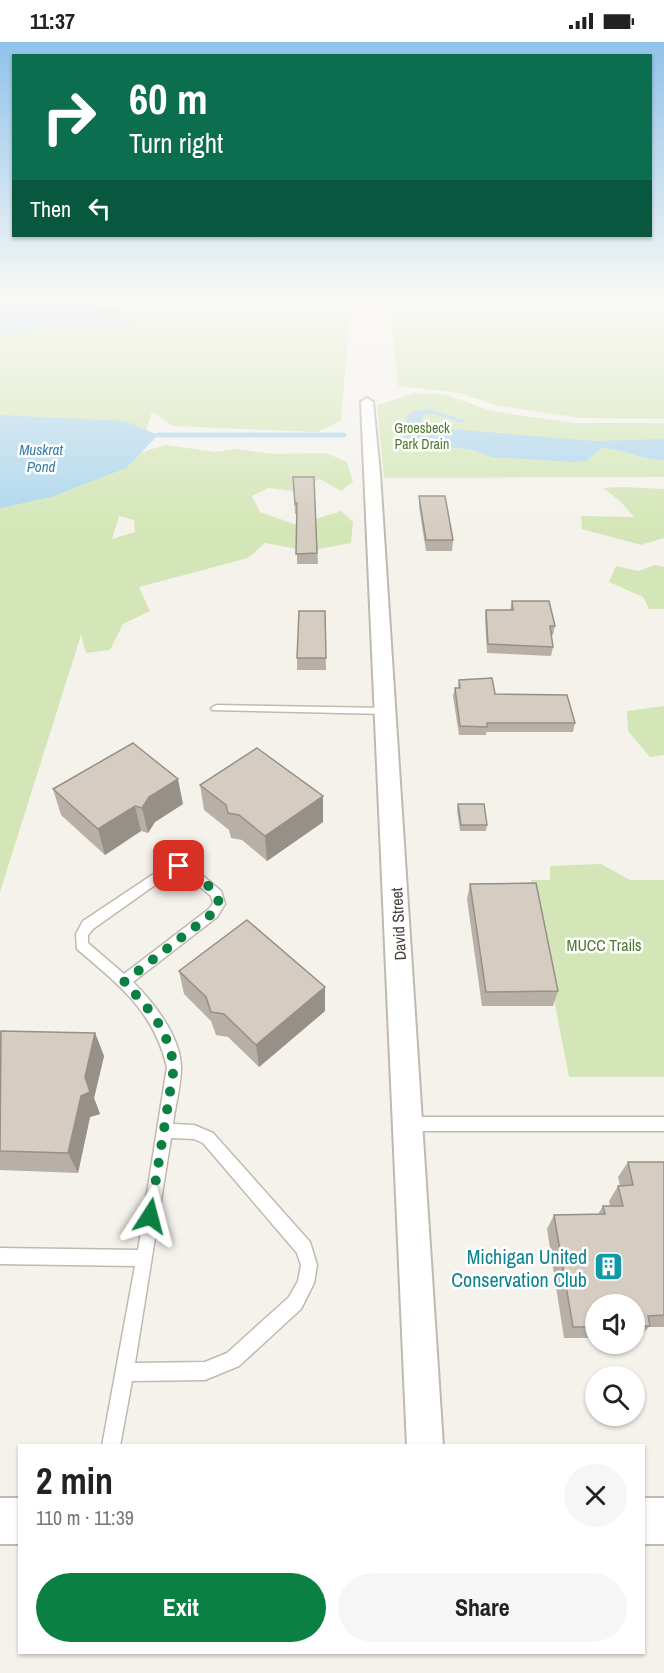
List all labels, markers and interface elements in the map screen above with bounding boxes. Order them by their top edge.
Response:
text: 11:37 [30,6,75,36]
text: 60 m [129,71,208,127]
icon: right [30,78,108,156]
text: Turn right [129,125,223,161]
icon: left [83,192,116,225]
text: Then [30,194,71,224]
park label: Groesbeck Park Drain [394,419,450,453]
water label: Muskrat Pond [19,439,63,477]
pin [153,840,204,891]
icon: arrive [162,849,195,882]
street label: David Street [385,887,411,961]
park label: MUCC Trails [566,934,642,956]
position arrow [118,1184,182,1248]
place label: Michigan United Conservation Club [451,1243,587,1293]
building icon: Michigan United Conservation Club [592,1251,624,1283]
map controls [585,1294,645,1426]
button: sound [585,1294,645,1354]
button: search [585,1366,645,1426]
text: 2 min [36,1457,113,1505]
button: close [564,1464,627,1527]
text: 110 m · 11:39 [36,1504,134,1531]
button: Exit [36,1573,326,1642]
button: Share [338,1573,627,1642]

